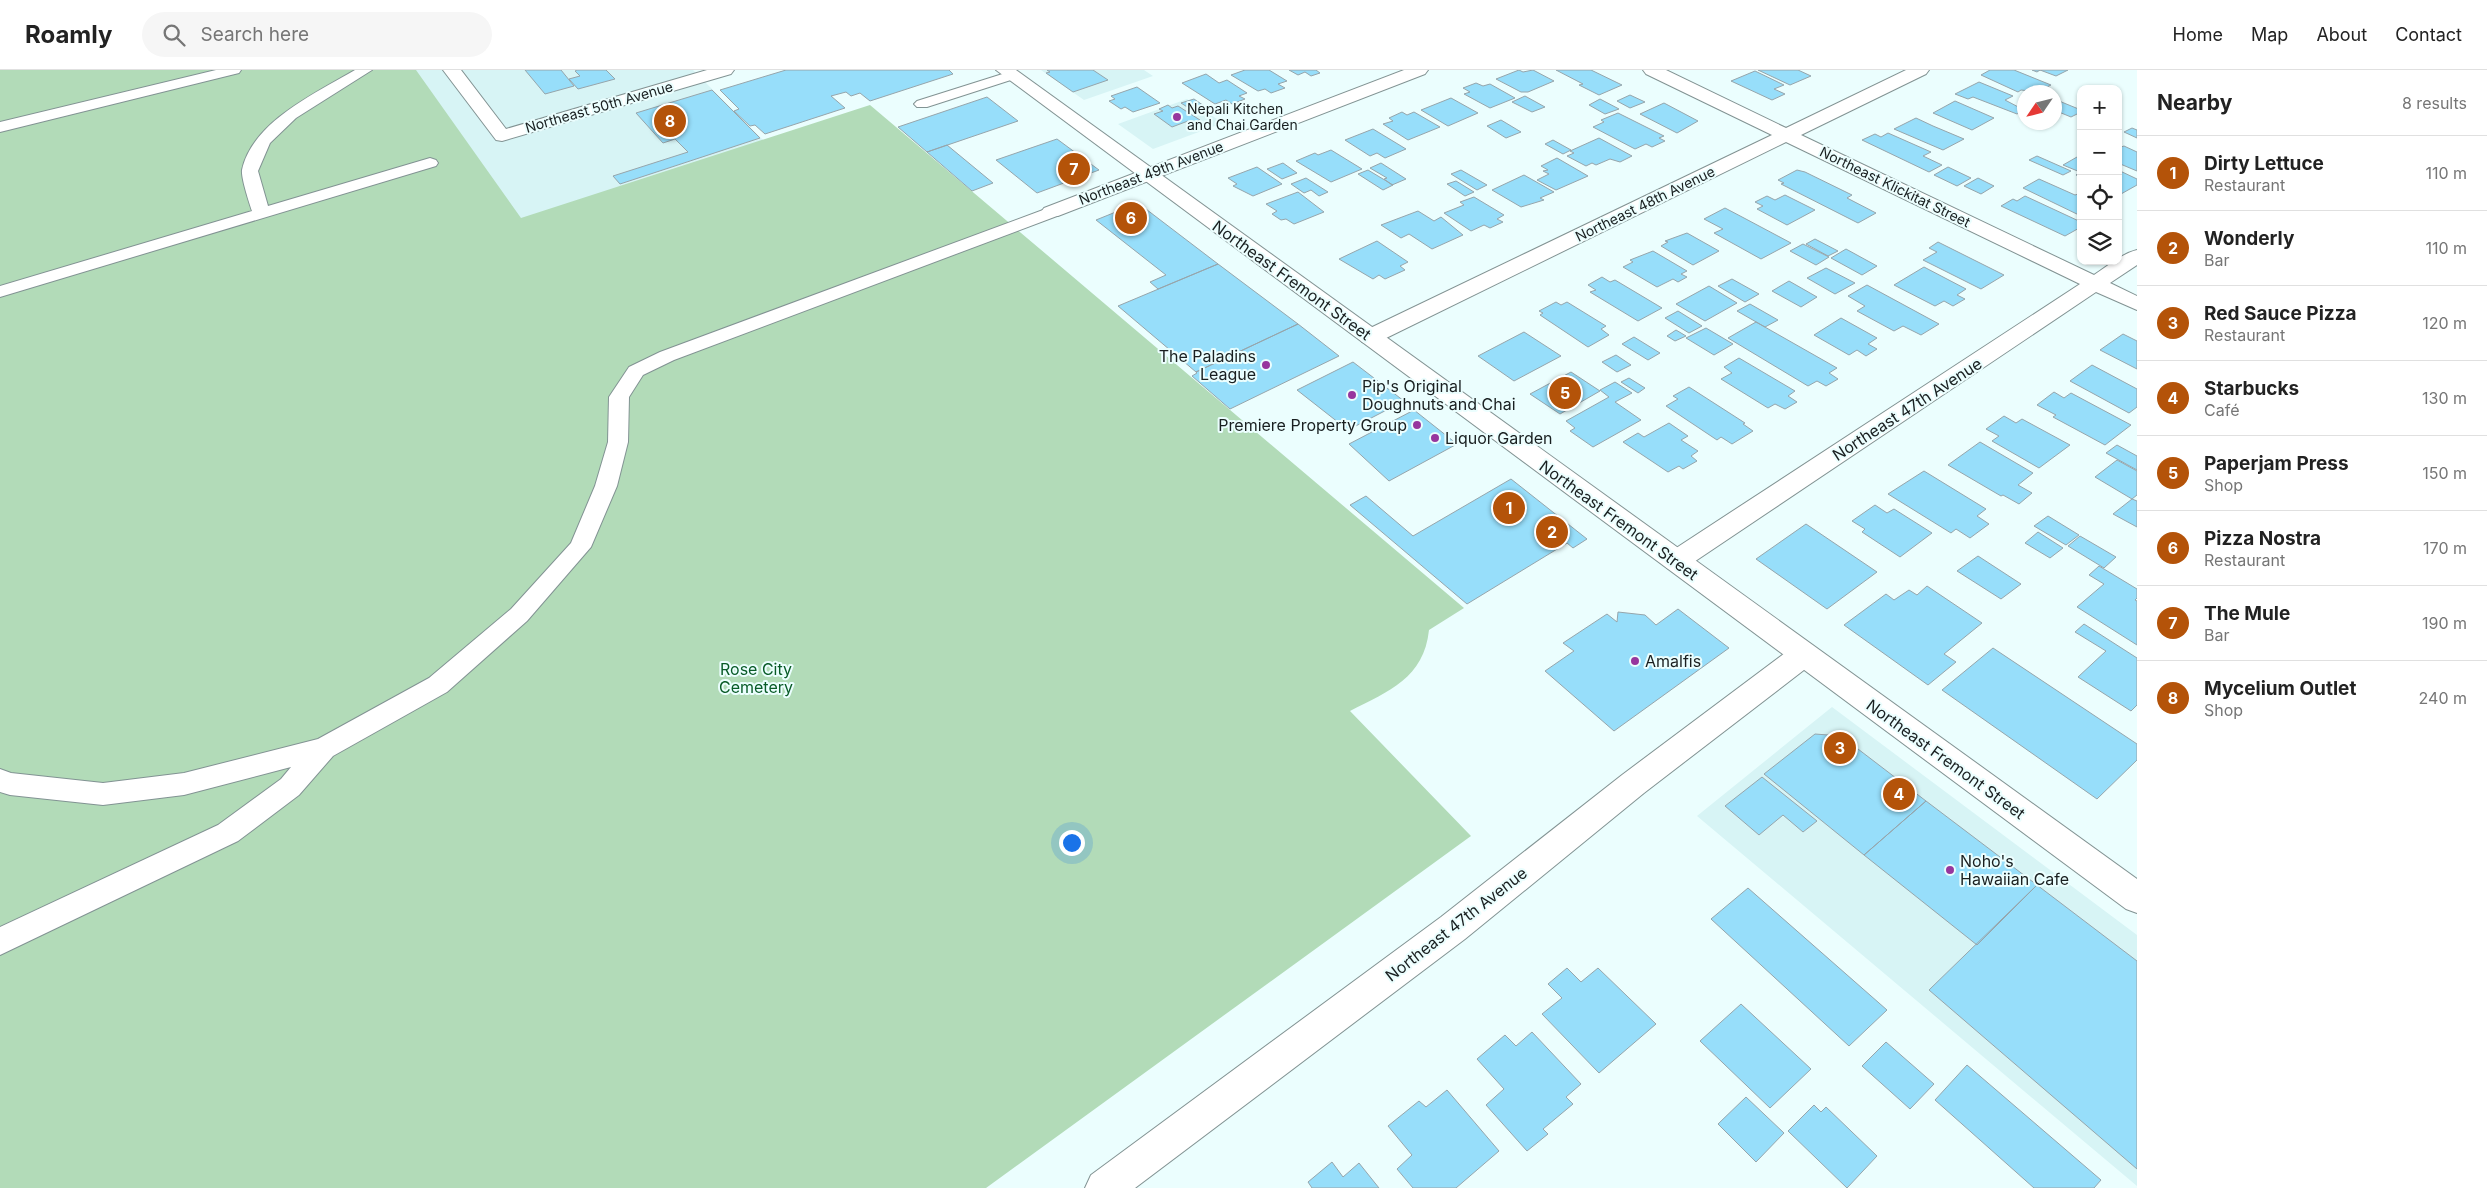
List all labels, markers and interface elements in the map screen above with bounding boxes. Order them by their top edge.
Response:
search box [142,12,492,57]
text: Roamly [25,20,112,49]
icon: search [160,21,188,49]
text: Search here [200,23,309,46]
text: Home [2173,24,2223,45]
text: Map [2251,24,2288,45]
text: About [2316,24,2367,45]
text: Contact [2395,24,2462,45]
street label: Northeast 50th Avenue [523,77,675,136]
north arrow [2017,85,2062,130]
map controls [2077,85,2122,265]
button: + [2077,85,2122,130]
text: Nearby [2157,90,2232,115]
text: 8 results [2402,93,2467,113]
place label: Nepali Kitchen and Chai Garden [1187,100,1298,133]
pin: 8 [654,102,686,140]
marker: Nepali Kitchen and Chai Garden [1171,111,1183,123]
button: − [2077,130,2122,175]
street label: Northeast 49th Avenue [1076,137,1225,208]
street label: Northeast Klickitat Street [1817,143,1974,231]
pin: 7 [1058,150,1090,188]
text: Dirty Lettuce [2204,152,2324,175]
street label: Northeast 48th Avenue [1572,162,1717,245]
text: 1 [2170,163,2176,183]
text: 110 m [2425,163,2467,183]
button: locate [2077,175,2122,220]
text: Restaurant [2204,175,2285,195]
pin: 6 [1115,199,1147,237]
street label: Northeast Fremont Street [1209,216,1375,344]
button: layers [2077,220,2122,265]
text: Wonderly [2204,227,2294,250]
text: 2 [2168,238,2178,258]
text: 110 m [2425,238,2467,258]
text: Bar [2204,250,2229,270]
text: Red Sauce Pizza [2204,302,2357,325]
text: 3 [2168,313,2178,333]
text: 120 m [2422,313,2467,333]
text: Restaurant [2204,325,2285,345]
place label: The Paladins League [1159,346,1256,384]
street label: Northeast 47th Avenue [1829,353,1985,465]
marker: The Paladins League [1260,359,1272,371]
pin: 5 [1549,374,1581,412]
place label: Pip's Original Doughnuts and Chai [1362,376,1516,414]
text: Starbucks [2204,377,2299,400]
text: 4 [2168,388,2178,408]
text: 130 m [2422,388,2467,408]
marker: Pip's Original Doughnuts and Chai [1346,389,1358,401]
text: Café [2204,400,2239,420]
place label: Premiere Property Group [1218,415,1407,435]
marker: Premiere Property Group [1411,419,1423,431]
place label: Liquor Garden [1445,428,1553,448]
marker: Liquor Garden [1429,432,1441,444]
text: Paperjam Press [2204,452,2349,475]
street label: Northeast Fremont Street [1536,456,1702,584]
text: 5 [2168,463,2178,483]
text: 150 m [2422,463,2467,483]
text: Shop [2204,475,2243,495]
pin: 1 [1493,489,1525,527]
pin: 2 [1536,513,1568,551]
text: Pizza Nostra [2204,527,2321,550]
text: 6 [2168,538,2178,558]
text: 170 m [2423,538,2467,558]
text: Restaurant [2204,550,2285,570]
text: The Mule [2204,602,2290,625]
text: 7 [2168,613,2178,633]
text: 190 m [2422,613,2467,633]
text: Bar [2204,625,2229,645]
place label: Amalfis [1645,651,1701,671]
marker: Amalfis [1629,655,1641,667]
park label: Rose City Cemetery [719,659,793,697]
text: Mycelium Outlet [2204,677,2356,700]
text: 8 [2168,688,2178,708]
text: 240 m [2419,688,2467,708]
street label: Northeast Fremont Street [1863,695,2029,823]
text: Shop [2204,700,2243,720]
pin: 3 [1824,729,1856,767]
pin: 4 [1883,775,1915,813]
your location [1059,830,1085,856]
place label: Noho's Hawaiian Cafe [1960,851,2069,889]
street label: Northeast 47th Avenue [1381,863,1531,985]
marker: Noho's Hawaiian Cafe [1944,864,1956,876]

